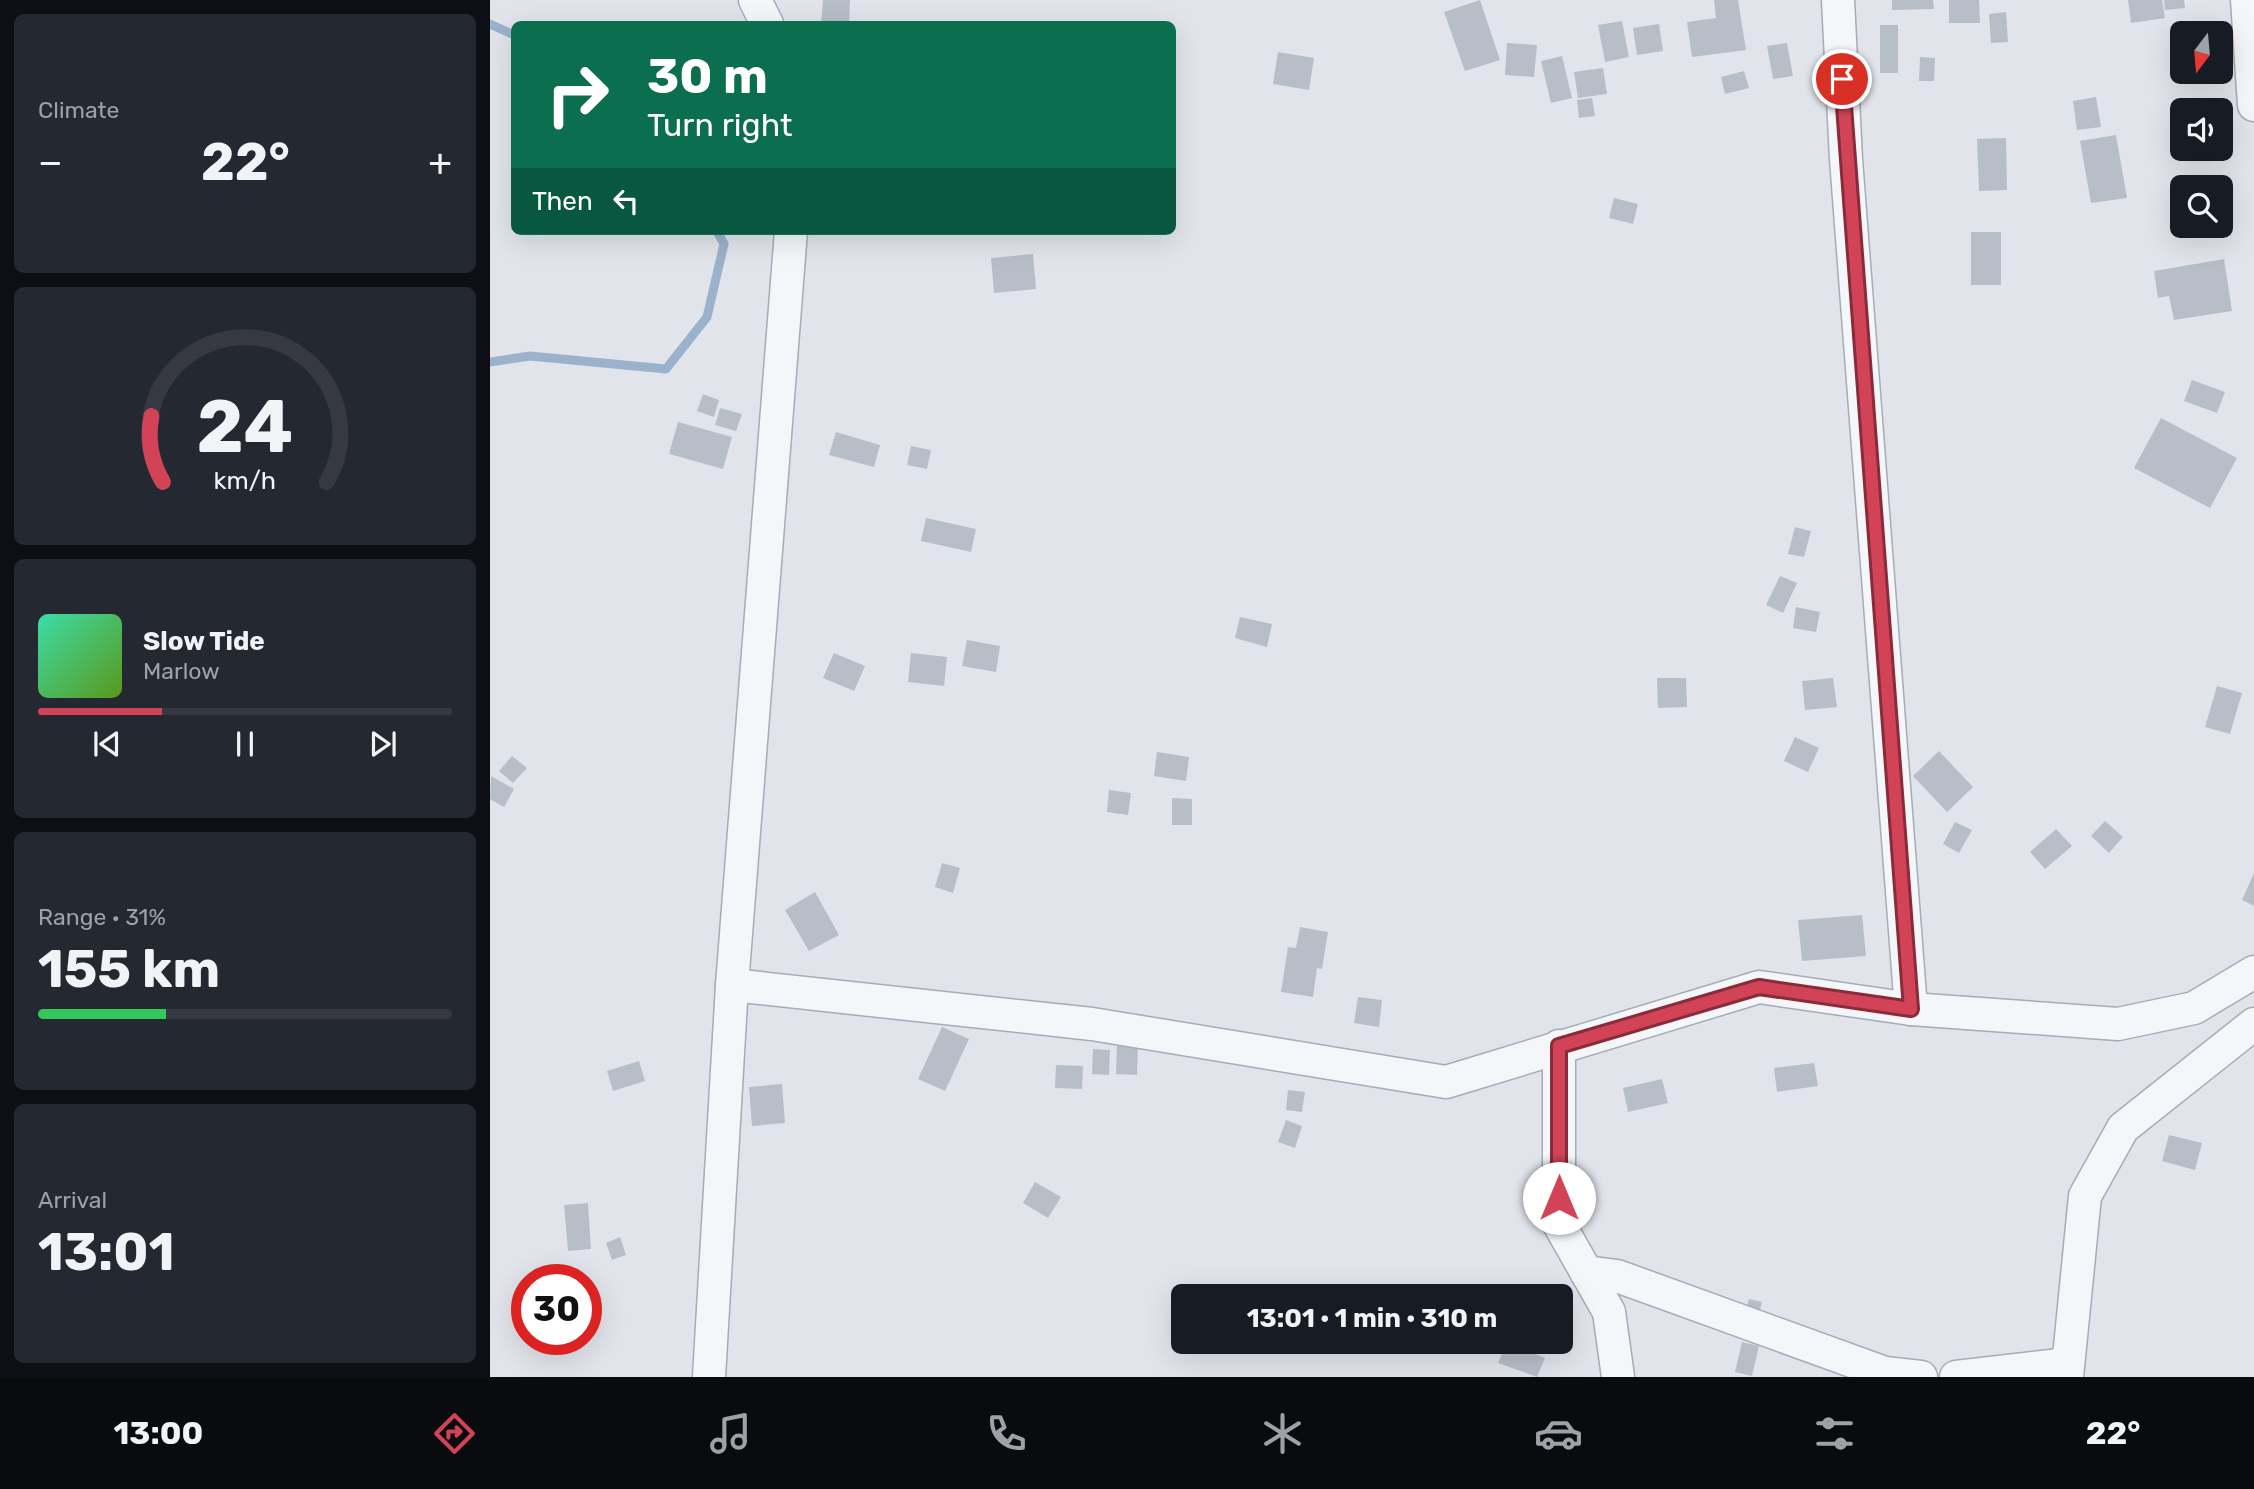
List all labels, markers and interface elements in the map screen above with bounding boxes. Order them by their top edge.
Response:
north arrow [2170,21,2233,84]
map controls [2170,21,2233,238]
text: 30 m [647,47,768,105]
icon: right [532,49,623,140]
pin [1812,49,1872,109]
icon: arrive [1823,60,1861,98]
text: Climate [38,96,119,124]
button: sound [2170,98,2233,161]
text: Turn right [647,106,792,144]
text: 22° [201,131,290,193]
text: − [38,139,63,185]
text: + [428,139,452,185]
button: search [2170,175,2233,238]
icon: left [607,182,645,220]
text: Then [532,186,593,217]
text: 24 [197,384,293,470]
text: km/h [214,466,276,495]
text: Slow Tide [143,626,265,657]
text: Marlow [143,657,220,685]
icon: previous [88,725,126,763]
icon: pause [226,725,264,763]
icon: next [364,725,402,763]
text: Range · 31% [38,903,166,931]
text: 155 km [38,938,220,1000]
position arrow [1522,1161,1596,1235]
text: Arrival [38,1186,107,1214]
text: 13:01 [38,1221,175,1283]
speed limit sign: 30 [511,1264,602,1355]
text: 13:01 · 1 min · 310 m [1247,1303,1497,1334]
icon: directions [430,1409,479,1458]
icon: music [706,1409,755,1458]
icon: phone [982,1409,1031,1458]
icon: climate [1258,1409,1307,1458]
icon: car [1534,1409,1583,1458]
icon: filters [1810,1409,1859,1458]
text: 13:00 [113,1414,203,1452]
text: 22° [2086,1414,2141,1452]

